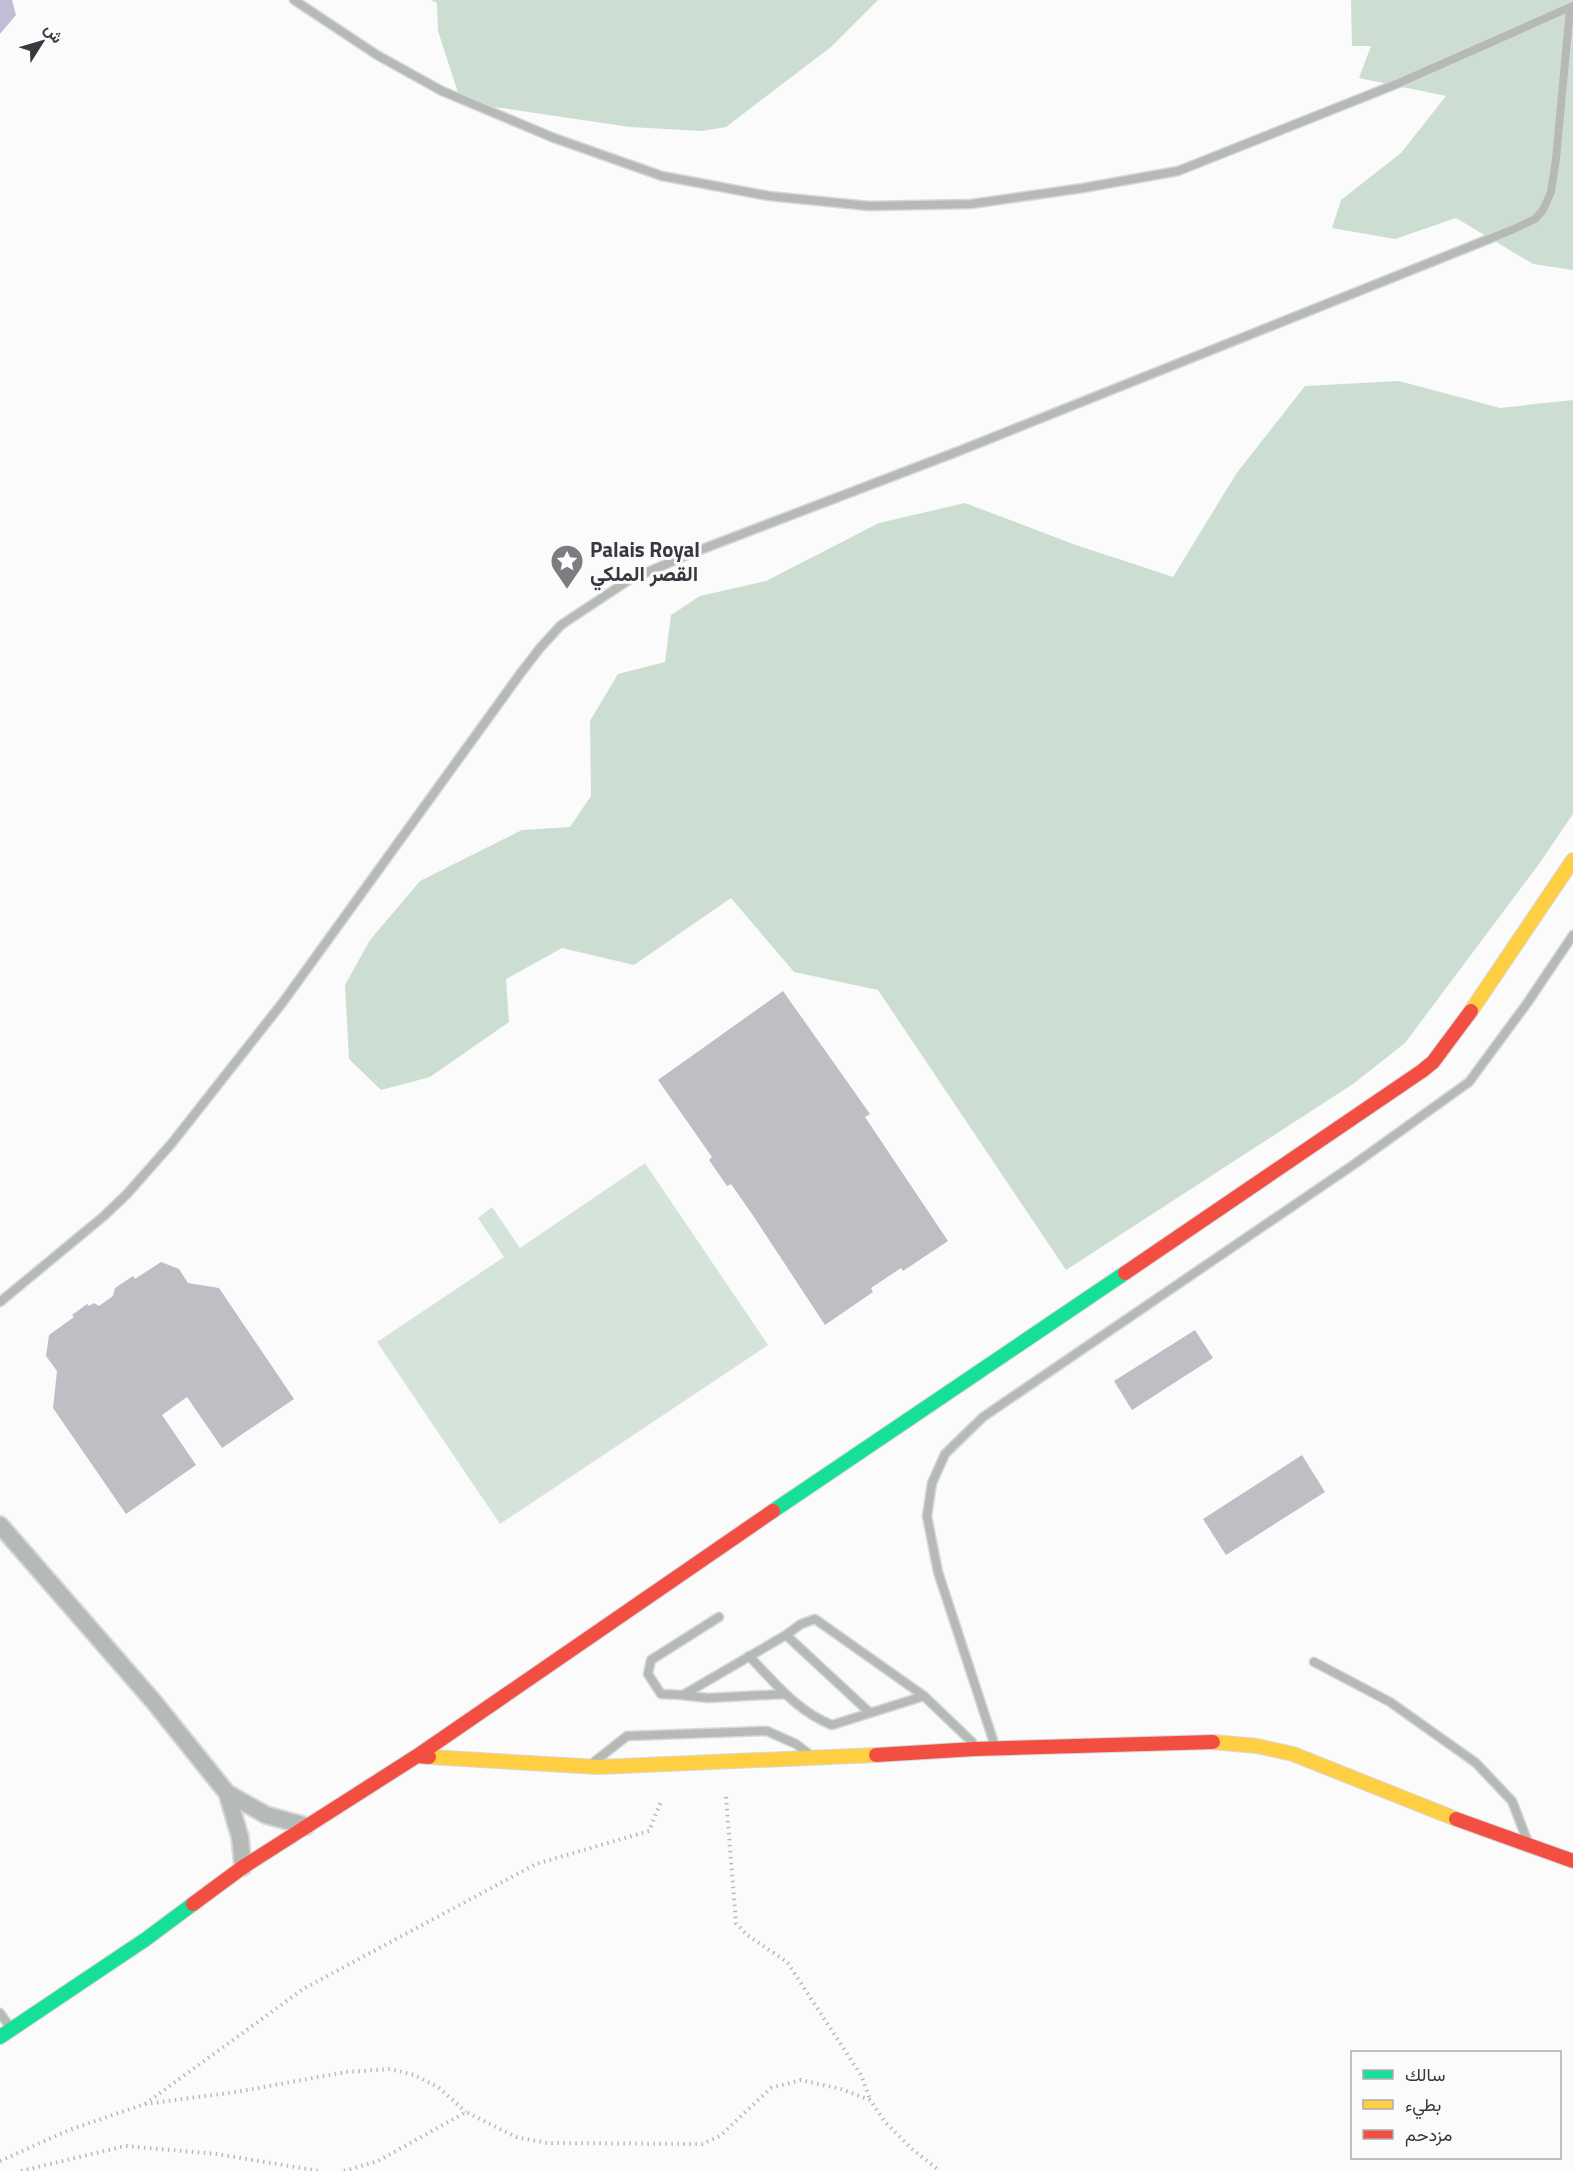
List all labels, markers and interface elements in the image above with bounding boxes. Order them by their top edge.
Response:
north arrow [12,12,72,72]
text: ش [39,18,69,48]
place label: Palais Royal القصر الملكي [590,533,700,591]
place icon: Palais Royal القصر الملكي [549,543,585,590]
legend [1351,2051,1561,2159]
text: سالك [1405,2061,1445,2088]
text: بطيء [1405,2091,1441,2120]
text: مزدحم [1405,2121,1452,2148]

